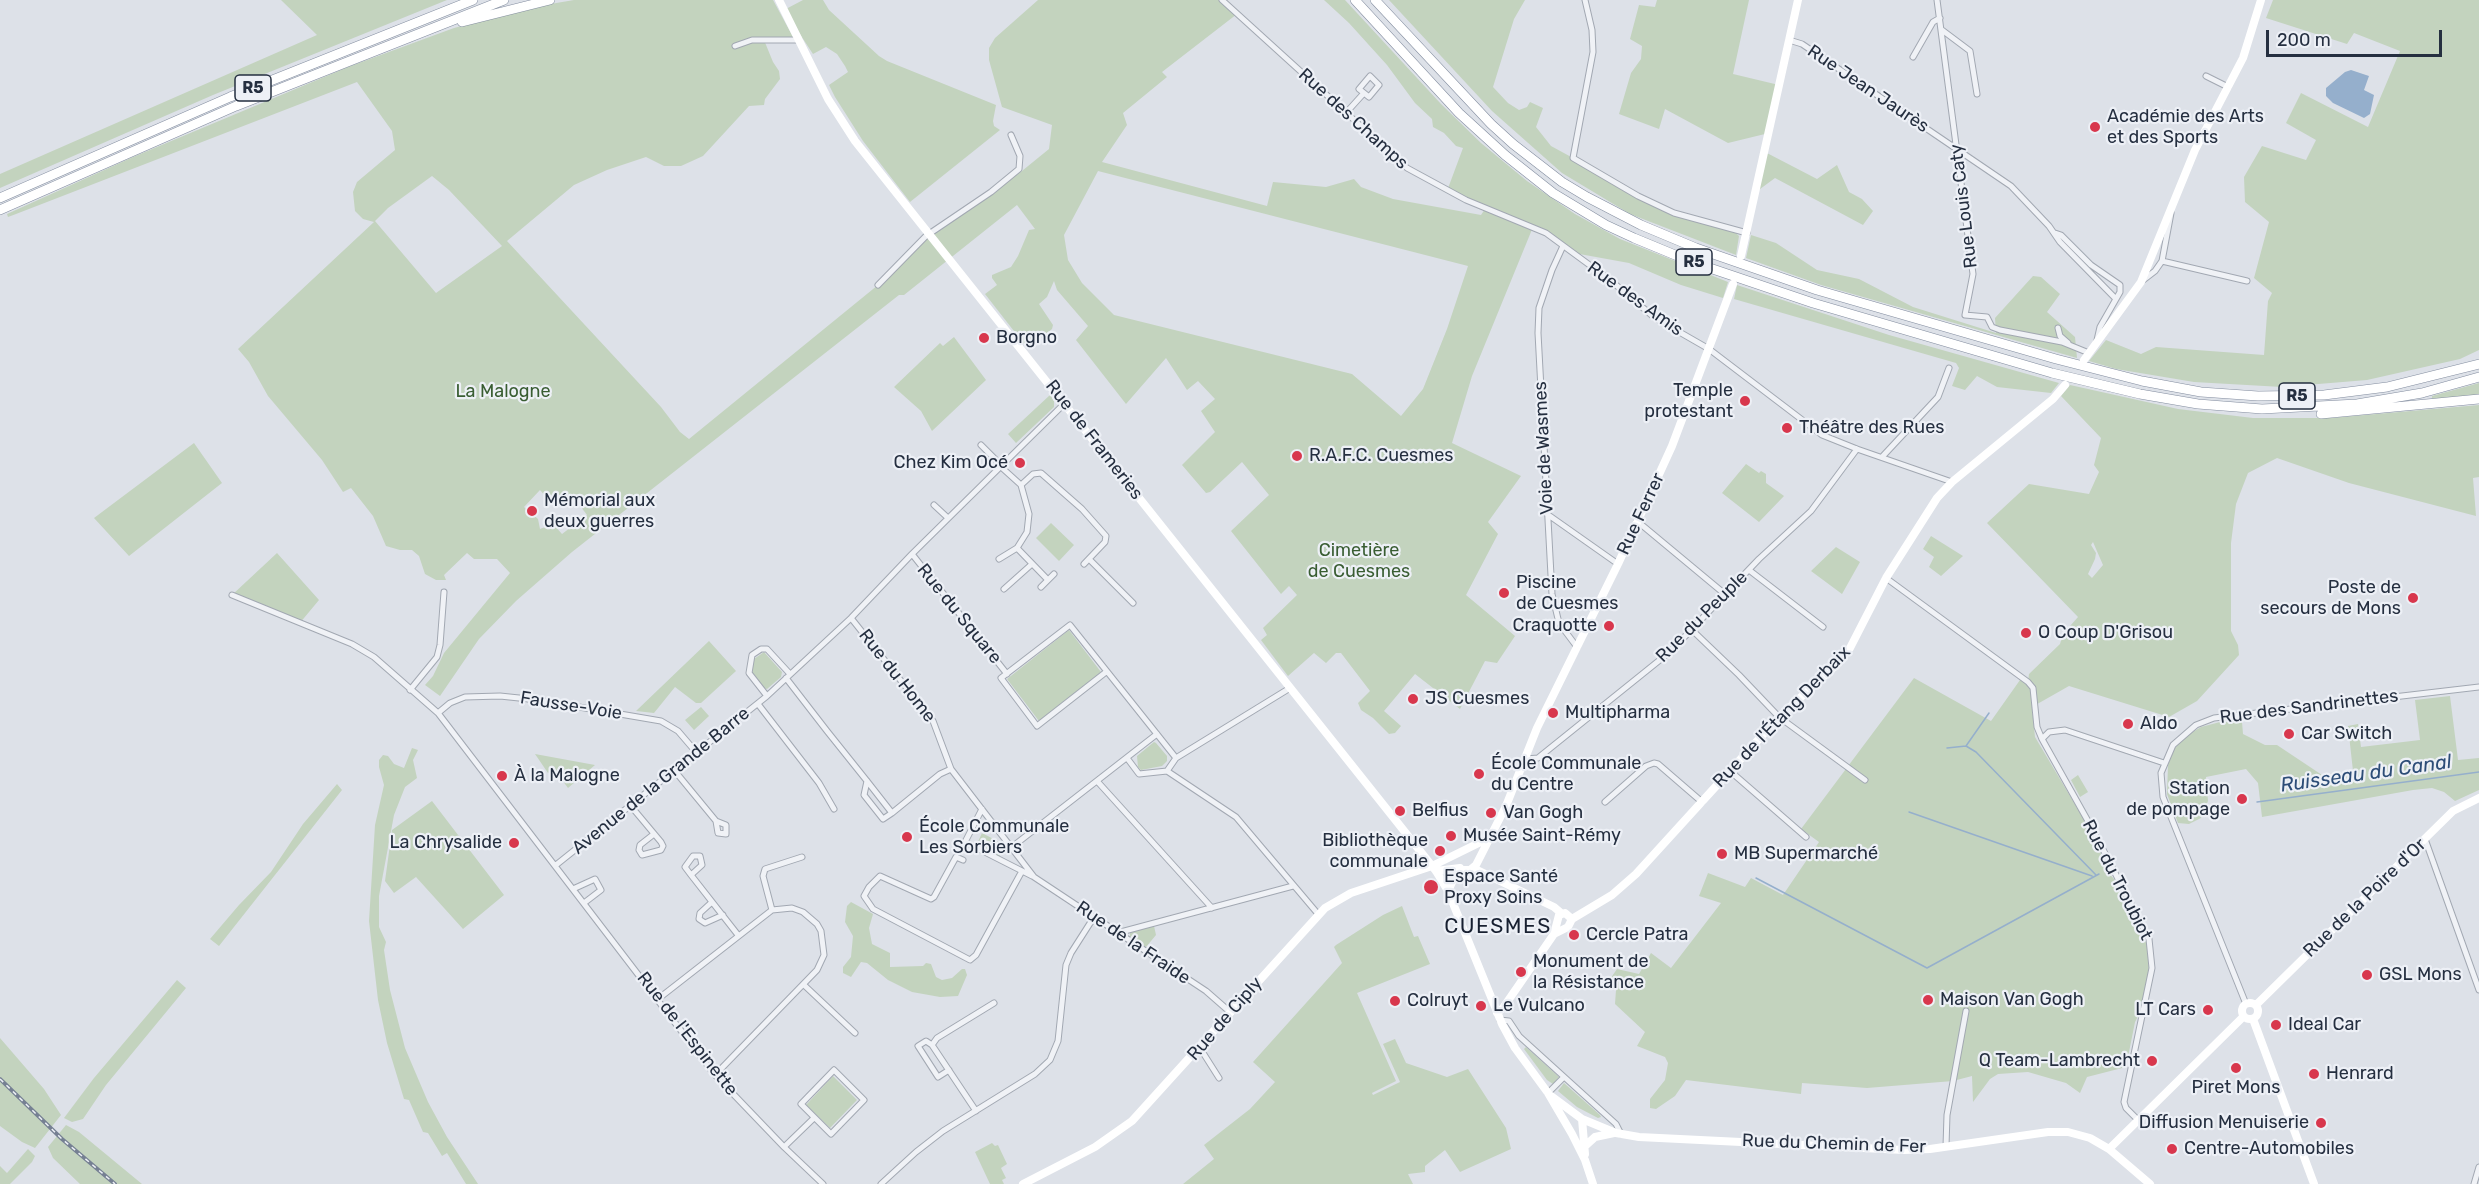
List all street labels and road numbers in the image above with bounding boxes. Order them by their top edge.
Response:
street label: Rue Jean Jaurès [1803,40,1933,138]
street label: Rue des Champs [1294,64,1412,174]
road number: R5 [235,75,271,101]
street label: Rue Louis Caty [1946,143,1982,269]
road number: R5 [1676,249,1712,275]
street label: Rue des Amis [1583,257,1687,341]
street label: Rue de Frameries [1041,376,1147,504]
street label: Voie de Wasmes [1530,381,1558,515]
road number: R5 [2279,383,2315,409]
street label: Rue Ferrer [1613,470,1669,558]
street label: Rue du Square [912,560,1006,668]
street label: Rue du Peuple [1652,567,1752,667]
street label: Rue du Home [854,625,940,727]
street label: Rue de l'Étang Derbaix [1709,642,1855,792]
street label: Rue des Sandrinettes [2218,685,2400,729]
street label: Fausse-Voie [519,687,623,725]
street label: Avenue de la Grande Barre [568,703,754,859]
street label: Rue du Troubiot [2077,816,2157,944]
street label: Rue de la Poire d'Or [2299,834,2431,962]
street label: Rue de la Fraide [1072,897,1194,989]
street label: Rue de l'Espinette [632,968,742,1100]
street label: Rue de Ciply [1183,973,1267,1065]
street label: Rue du Chemin de Fer [1742,1130,1926,1158]

